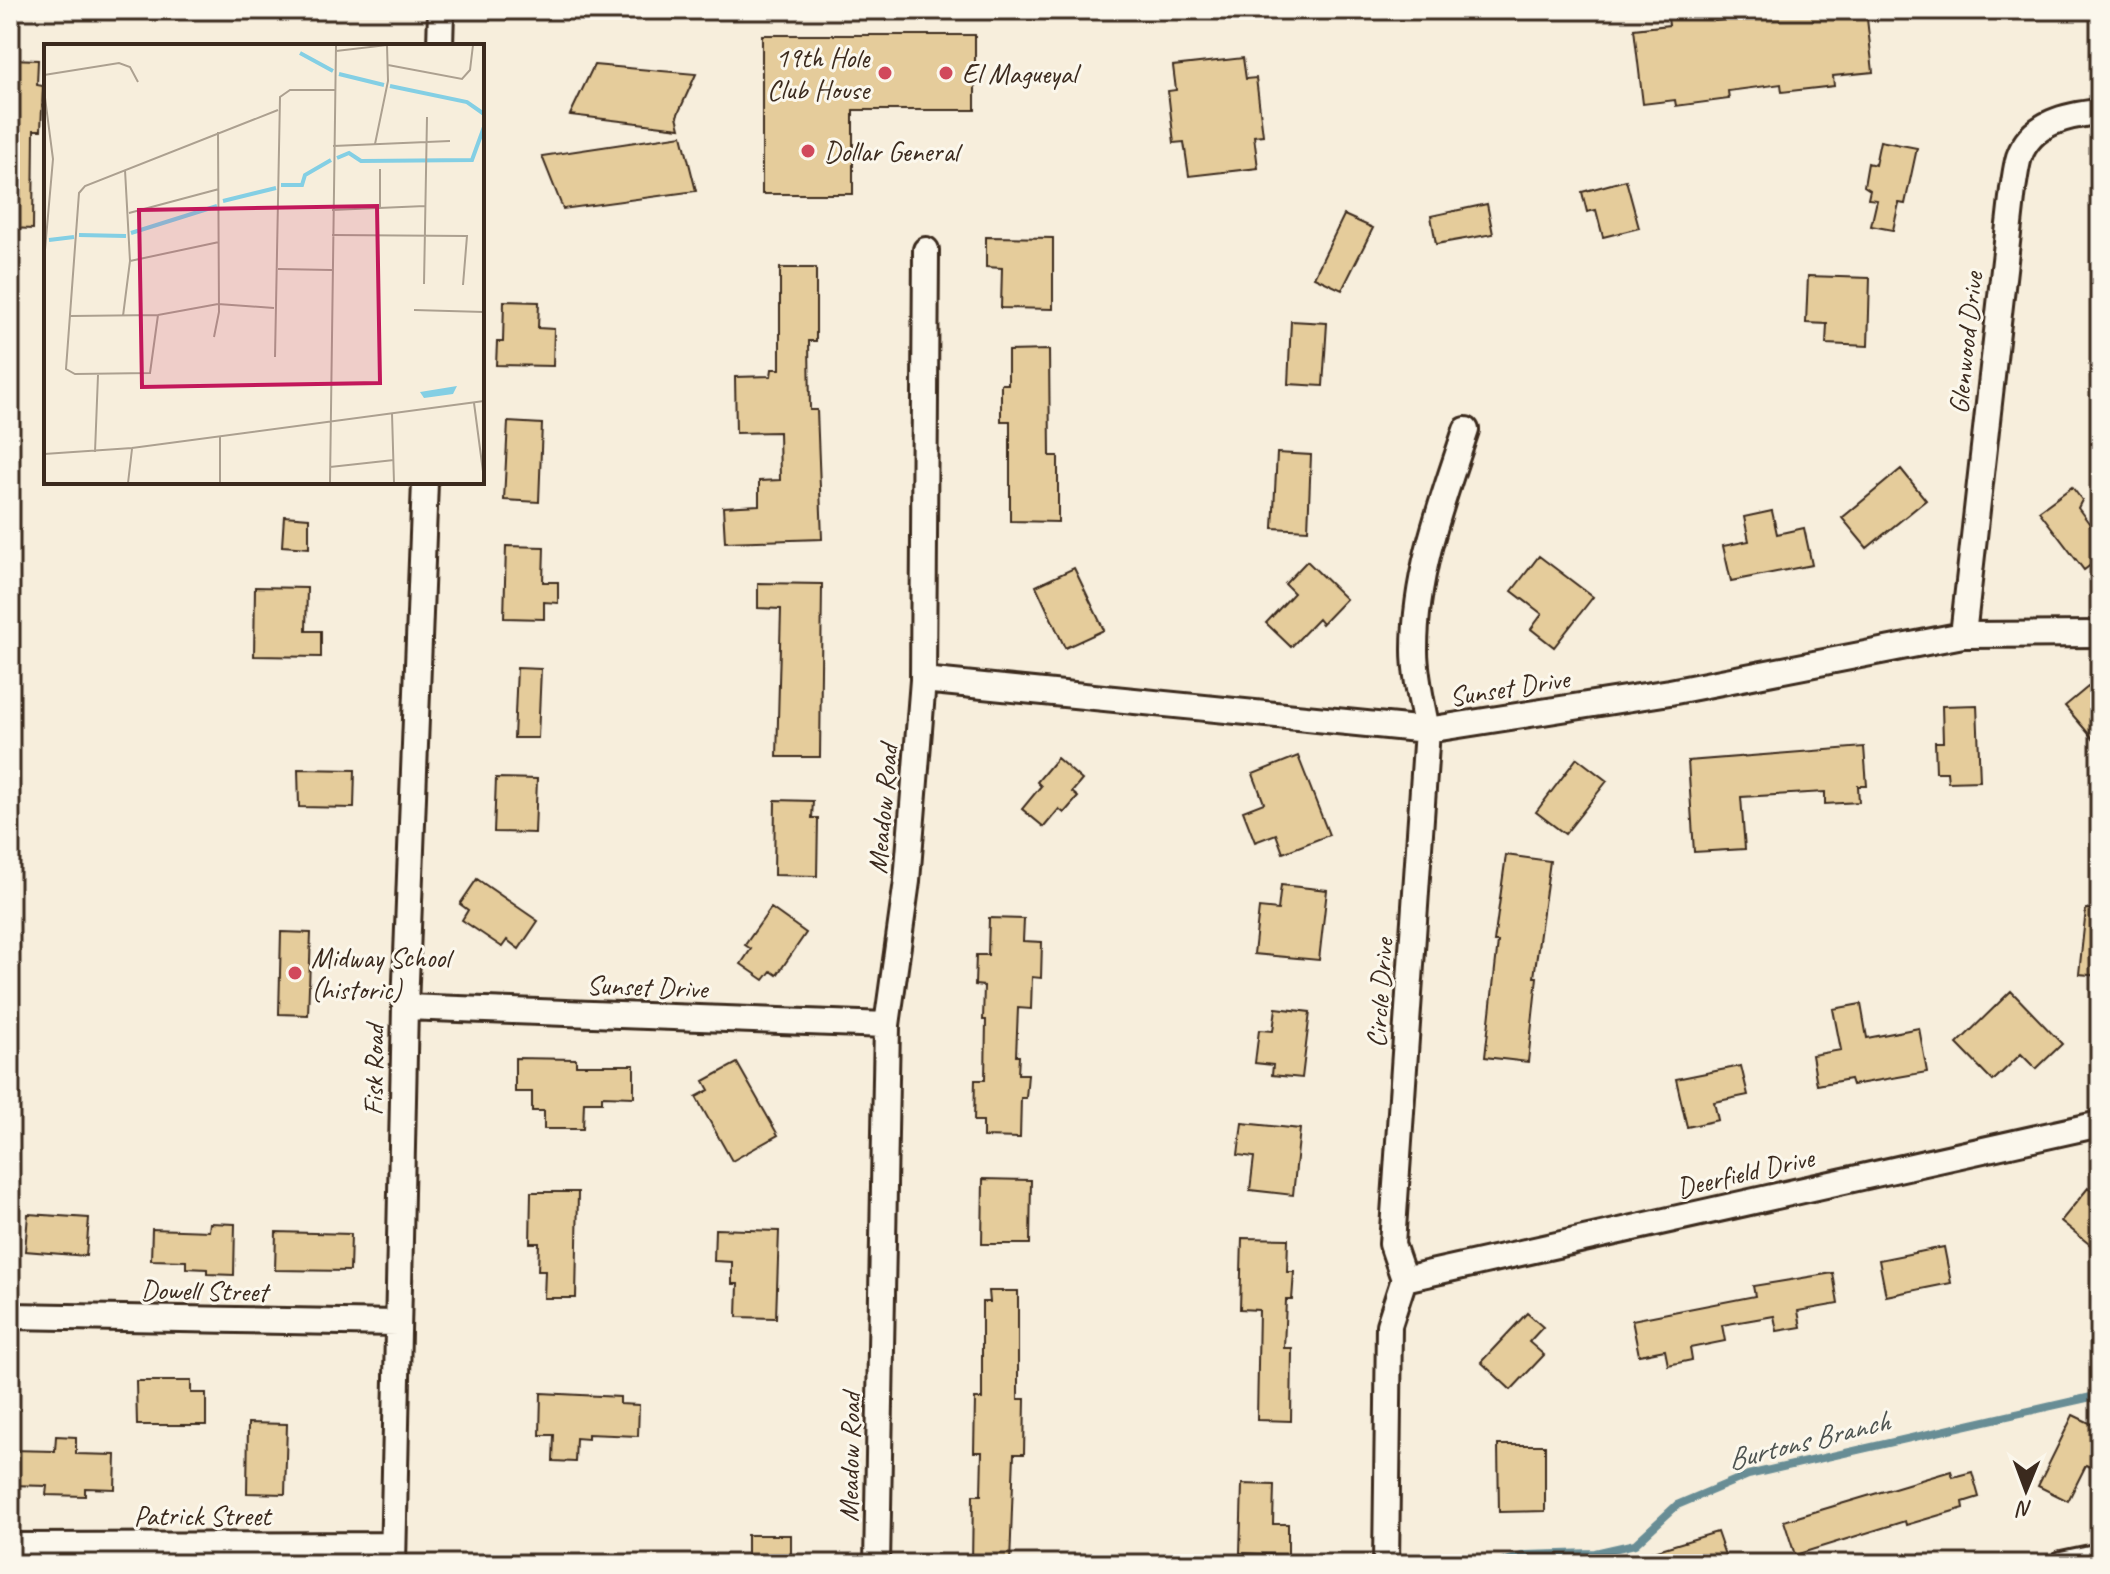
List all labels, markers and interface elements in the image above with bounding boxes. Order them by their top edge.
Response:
place label: 19th Hole Club House [767,40,871,107]
inset map [44,44,484,484]
place label: El Magueyal [962,56,1082,91]
marker: 19th Hole Club House [876,64,894,82]
marker: El Magueyal [937,64,955,82]
place label: Dollar General [824,134,964,169]
marker: Dollar General [799,142,817,160]
street label: Glenwood Drive [1941,269,1991,416]
street label: Sunset Drive [1447,660,1573,714]
street label: Meadow Road [859,739,906,875]
street label: Circle Drive [1358,935,1401,1049]
place label: Midway School (historic) [311,940,455,1007]
marker: Midway School (historic) [286,964,304,982]
street label: Sunset Drive [586,967,710,1006]
street label: Fisk Road [355,1020,392,1116]
street label: Deerfield Drive [1673,1139,1819,1205]
street label: Dowell Street [140,1272,271,1309]
street label: Meadow Road [831,1388,868,1522]
water label: Burtons Branch [1723,1401,1895,1478]
north arrow [1986,1450,2066,1530]
text: N [2015,1495,2033,1523]
street label: Patrick Street [134,1498,273,1533]

